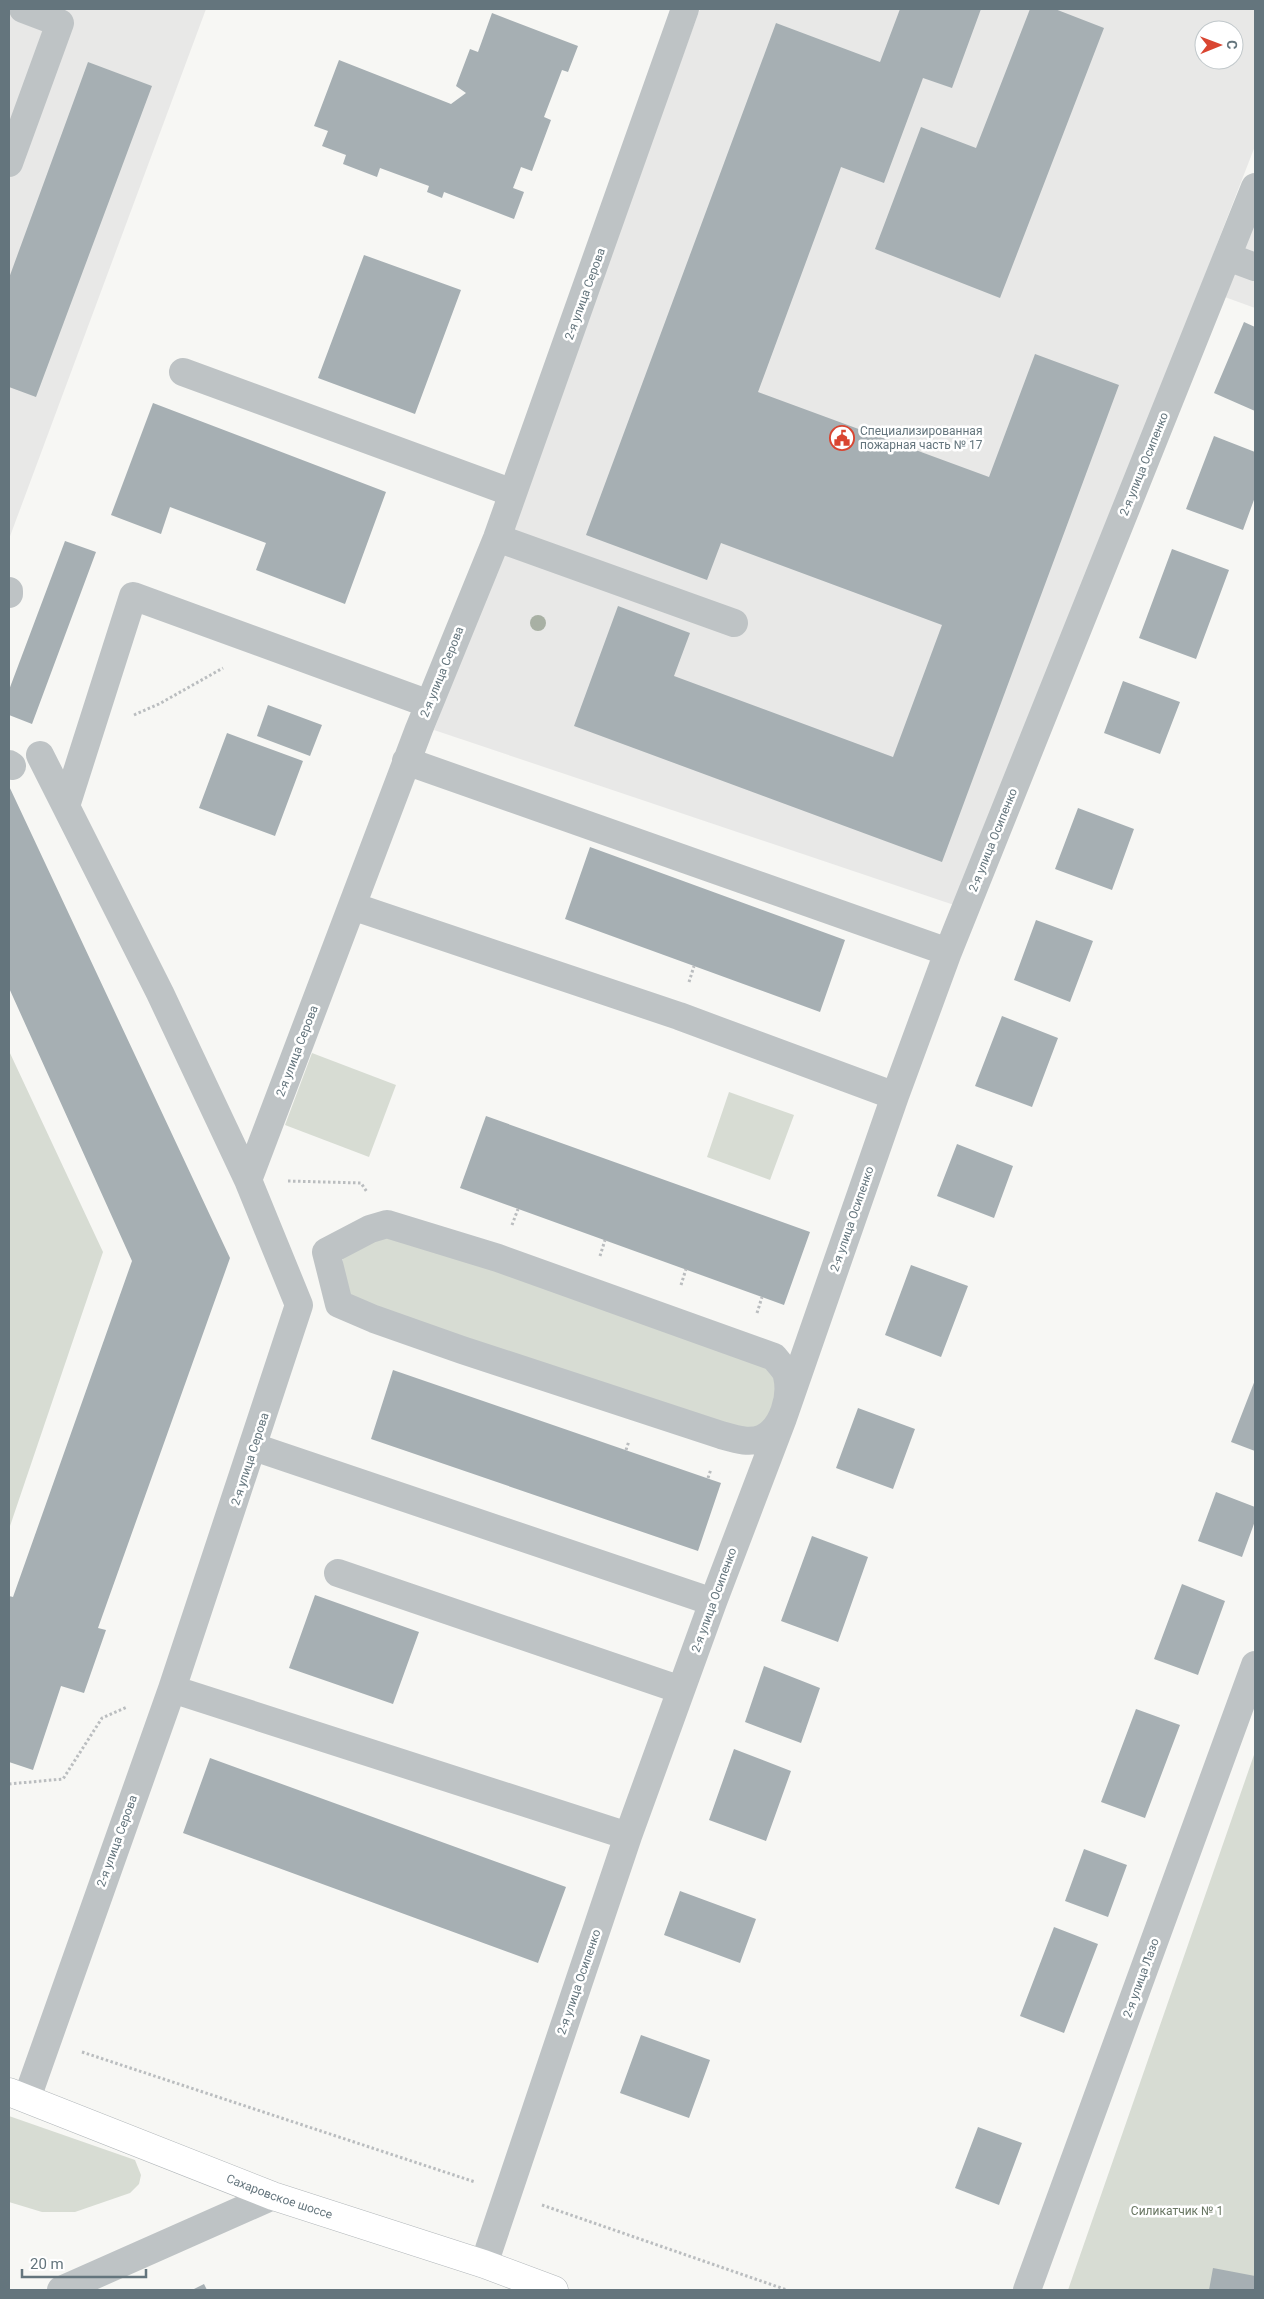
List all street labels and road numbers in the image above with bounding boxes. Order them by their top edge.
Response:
street label: 2-я улица Серова [562,246,608,342]
street label: 2-я улица Осипенко [1117,410,1171,518]
street label: 2-я улица Серова [417,625,467,719]
street label: 2-я улица Осипенко [966,786,1020,894]
street label: 2-я улица Серова [273,1003,321,1099]
street label: 2-я улица Осипенко [827,1164,877,1273]
street label: 2-я улица Серова [228,1411,272,1507]
street label: 2-я улица Осипенко [689,1546,740,1654]
street label: 2-я улица Серова [94,1793,140,1889]
street label: 2-я улица Осипенко [554,1927,604,2036]
street label: 2-я улица Лазо [1120,1936,1162,2020]
street label: Сахаровское шоссе [224,2171,334,2222]

